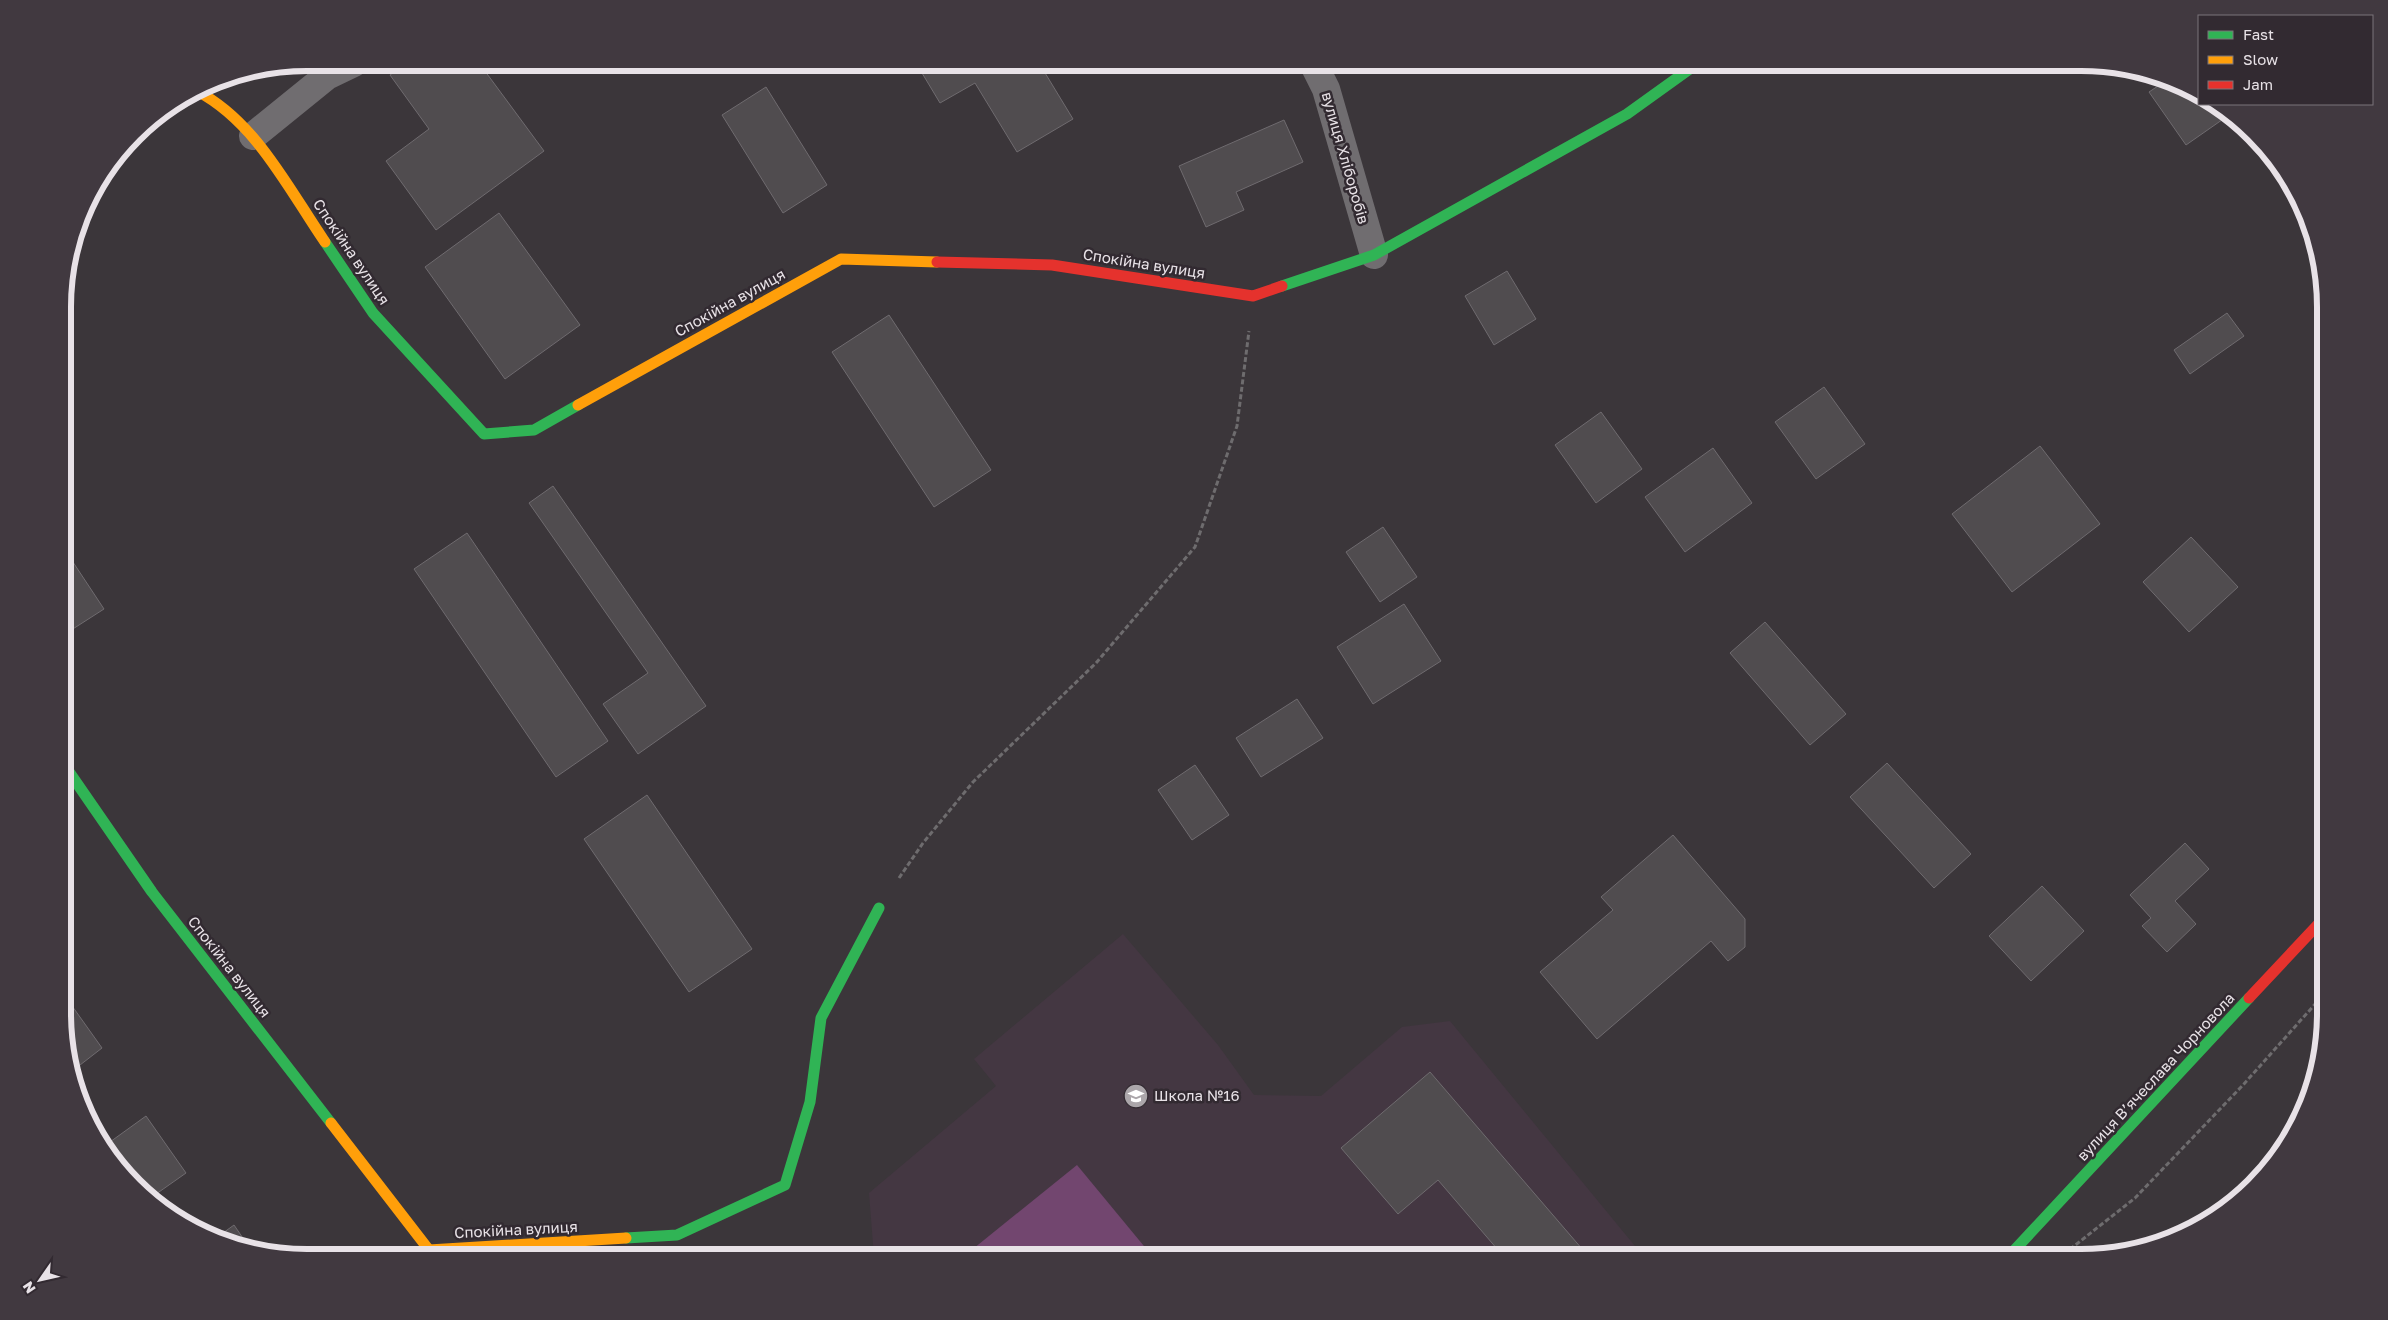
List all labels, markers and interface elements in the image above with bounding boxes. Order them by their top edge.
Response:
legend [2198,15,2373,105]
text: Fast [2243,25,2274,43]
text: Slow [2243,50,2278,68]
text: Jam [2243,75,2273,93]
street label: вулиця Хліборобів [1318,90,1373,226]
street label: Спокійна вулиця [310,195,394,308]
street label: Спокійна вулиця [1082,244,1207,282]
street label: Спокійна вулиця [671,264,788,340]
street label: Спокійна вулиця [185,912,275,1021]
street label: вулиця Вʼячеслава Чорновола [2073,989,2238,1164]
school or university icon: Школа №16 [1123,1083,1149,1109]
place label: Школа №16 [1154,1086,1240,1104]
street label: Спокійна вулиця [454,1217,578,1241]
north arrow [15,1255,65,1305]
text: N [19,1278,39,1297]

